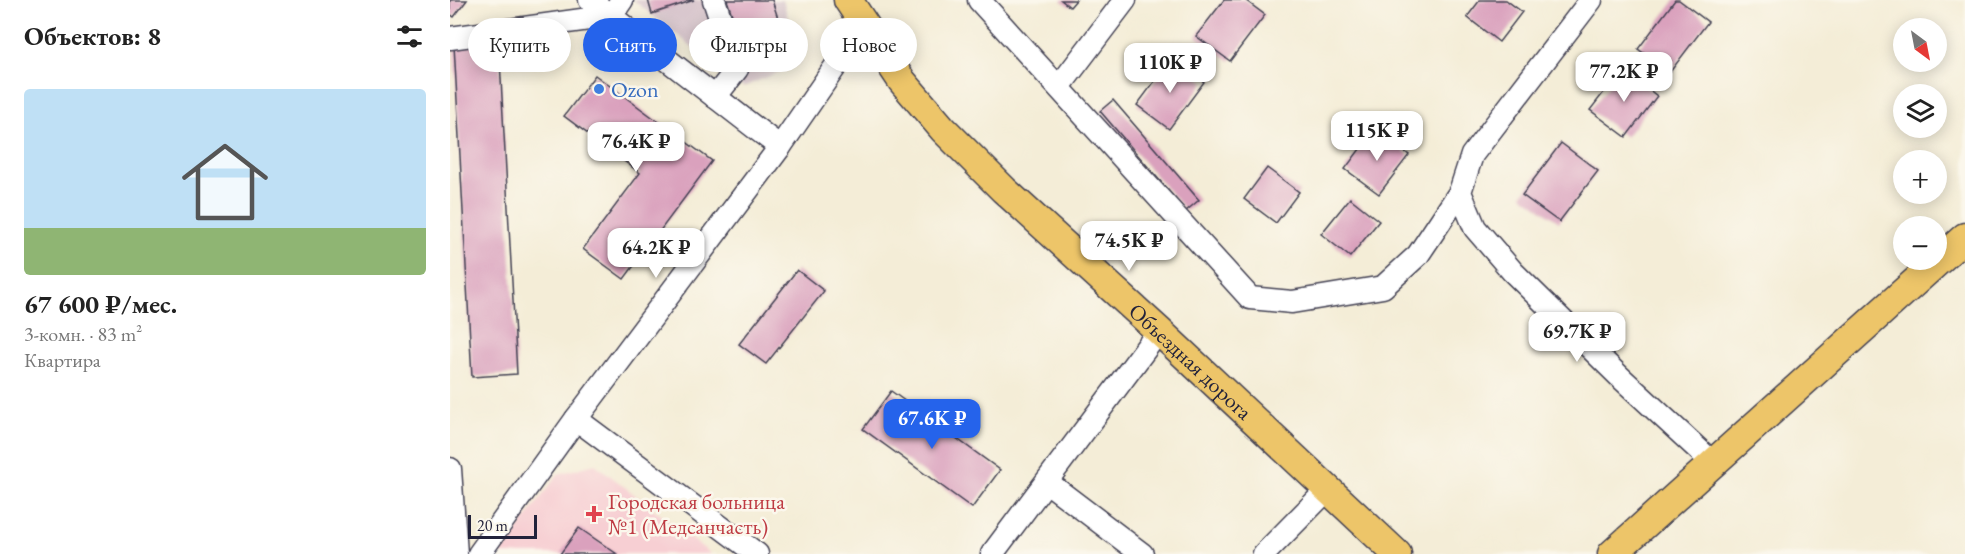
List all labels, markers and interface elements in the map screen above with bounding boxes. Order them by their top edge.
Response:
chip: Купить [468,18,571,72]
chip: Снять [583,18,677,72]
chip: Фильтры [689,18,808,72]
chip: Новое [820,18,917,72]
north arrow [1893,18,1947,72]
map controls [1893,18,1947,270]
text: Объектов: 8 [24,19,161,53]
icon: filters [393,20,426,53]
pin: 110K ₽ [1121,43,1219,94]
text: 110K ₽ [1138,49,1202,75]
pin: 77.2K ₽ [1569,52,1679,103]
text: 77.2K ₽ [1590,58,1658,84]
place label: Ozon [611,75,659,104]
marker: Ozon [592,82,606,96]
button: layers [1893,84,1947,138]
pin: 115K ₽ [1328,111,1426,162]
text: 115K ₽ [1345,117,1409,143]
pin: 76.4K ₽ [581,122,691,173]
icon: home [171,128,279,236]
text: 76.4K ₽ [602,128,670,154]
button: + [1893,150,1947,204]
button: − [1893,216,1947,270]
pin: 74.5K ₽ [1074,221,1184,272]
text: 74.5K ₽ [1095,227,1163,253]
pin: 64.2K ₽ [601,228,711,279]
text: 64.2K ₽ [622,234,690,260]
text: 67 600 ₽/мес. [24,287,177,321]
street label: Объездная дорога [1123,297,1259,426]
pin: 69.7K ₽ [1522,312,1632,363]
text: 69.7K ₽ [1543,318,1611,344]
text: 3-комн. · 83 m² [24,321,142,347]
text: Квартира [24,347,101,373]
pin: 67.6K ₽ [877,399,987,450]
text: 67.6K ₽ [898,405,966,431]
place label: Городская больница №1 (Медсанчасть) [608,487,785,541]
marker: Городская больница №1 (Медсанчасть) [585,505,603,523]
scale bar [468,512,537,540]
text: 20 m [477,515,508,536]

